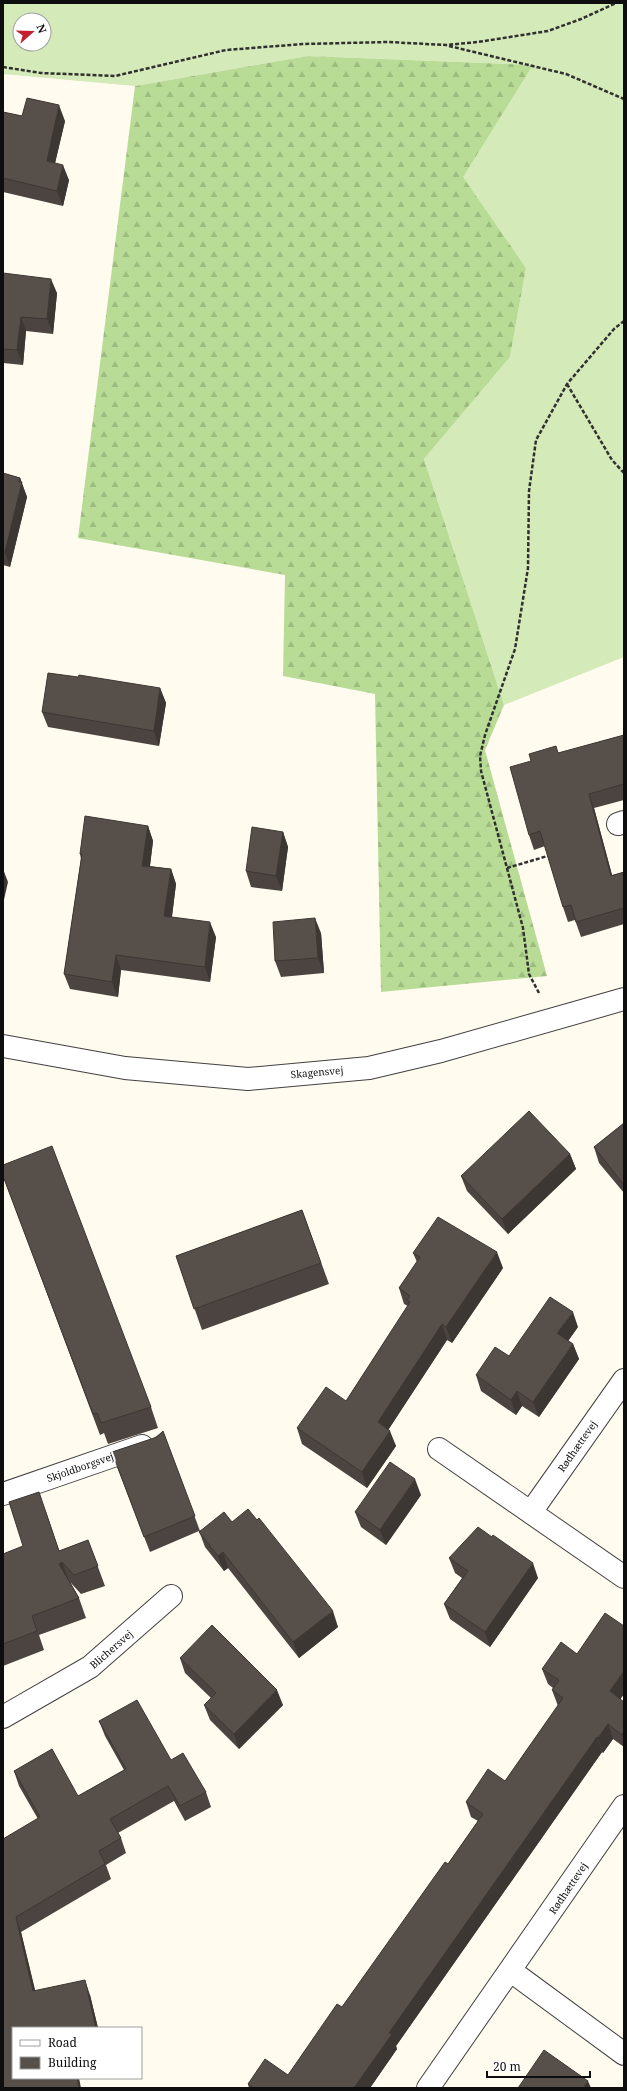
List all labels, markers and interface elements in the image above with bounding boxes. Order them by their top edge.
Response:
north arrow [12,12,52,52]
text: N [33,22,51,35]
street label: Skagensvej [290,1063,344,1081]
street label: Rødhættevej [554,1418,600,1474]
street label: Skjoldborgsvej [45,1449,115,1485]
street label: Blichersvej [86,1626,136,1672]
street label: Rødhættevej [545,1859,591,1917]
legend [12,2027,142,2079]
text: Road [48,2034,78,2051]
scale bar [487,2053,590,2079]
text: Building [48,2054,97,2071]
text: 20 m [493,2058,521,2075]

